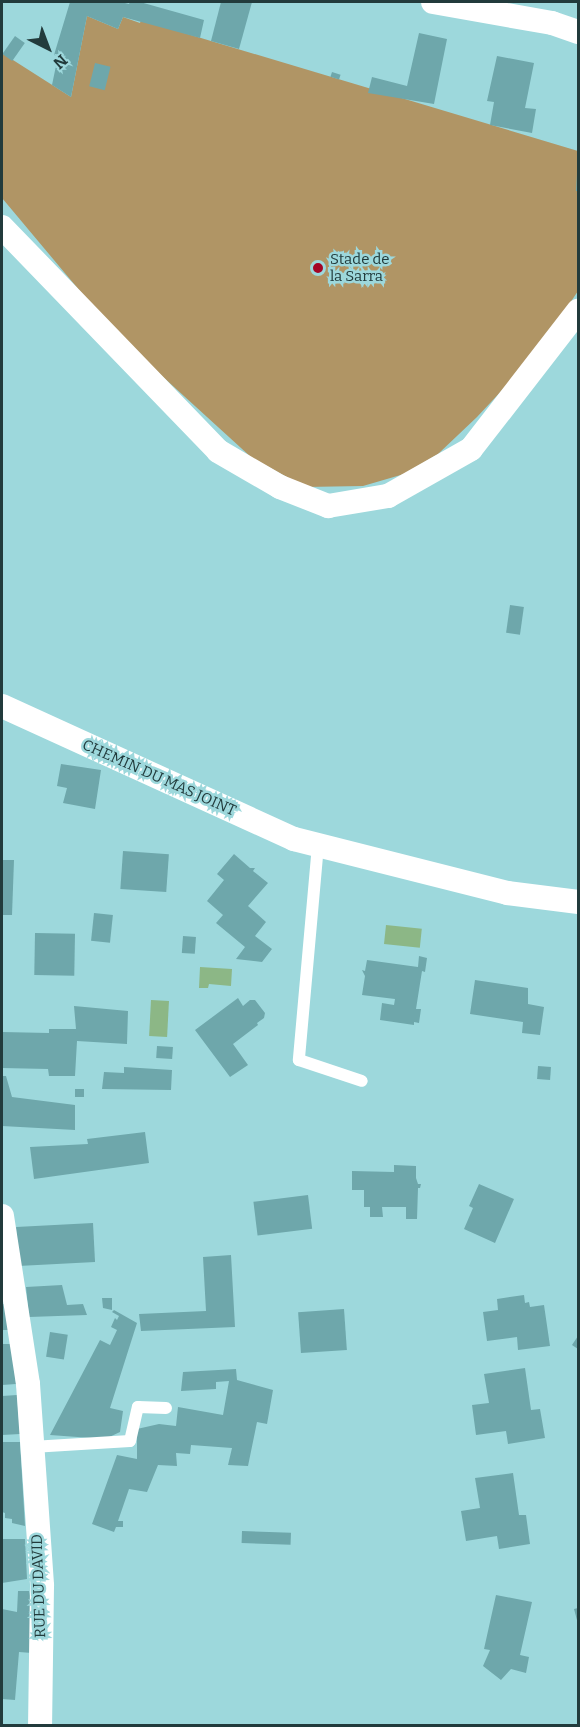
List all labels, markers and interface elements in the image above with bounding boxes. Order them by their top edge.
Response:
north arrow [18,18,78,78]
text: N [49,51,71,73]
place label: Stade de la Sarra [330,250,389,285]
marker: Stade de la Sarra [311,261,325,275]
street label: CHEMIN DU MAS JOINT [79,736,239,820]
street label: RUE DU DAVID [28,1534,50,1638]

